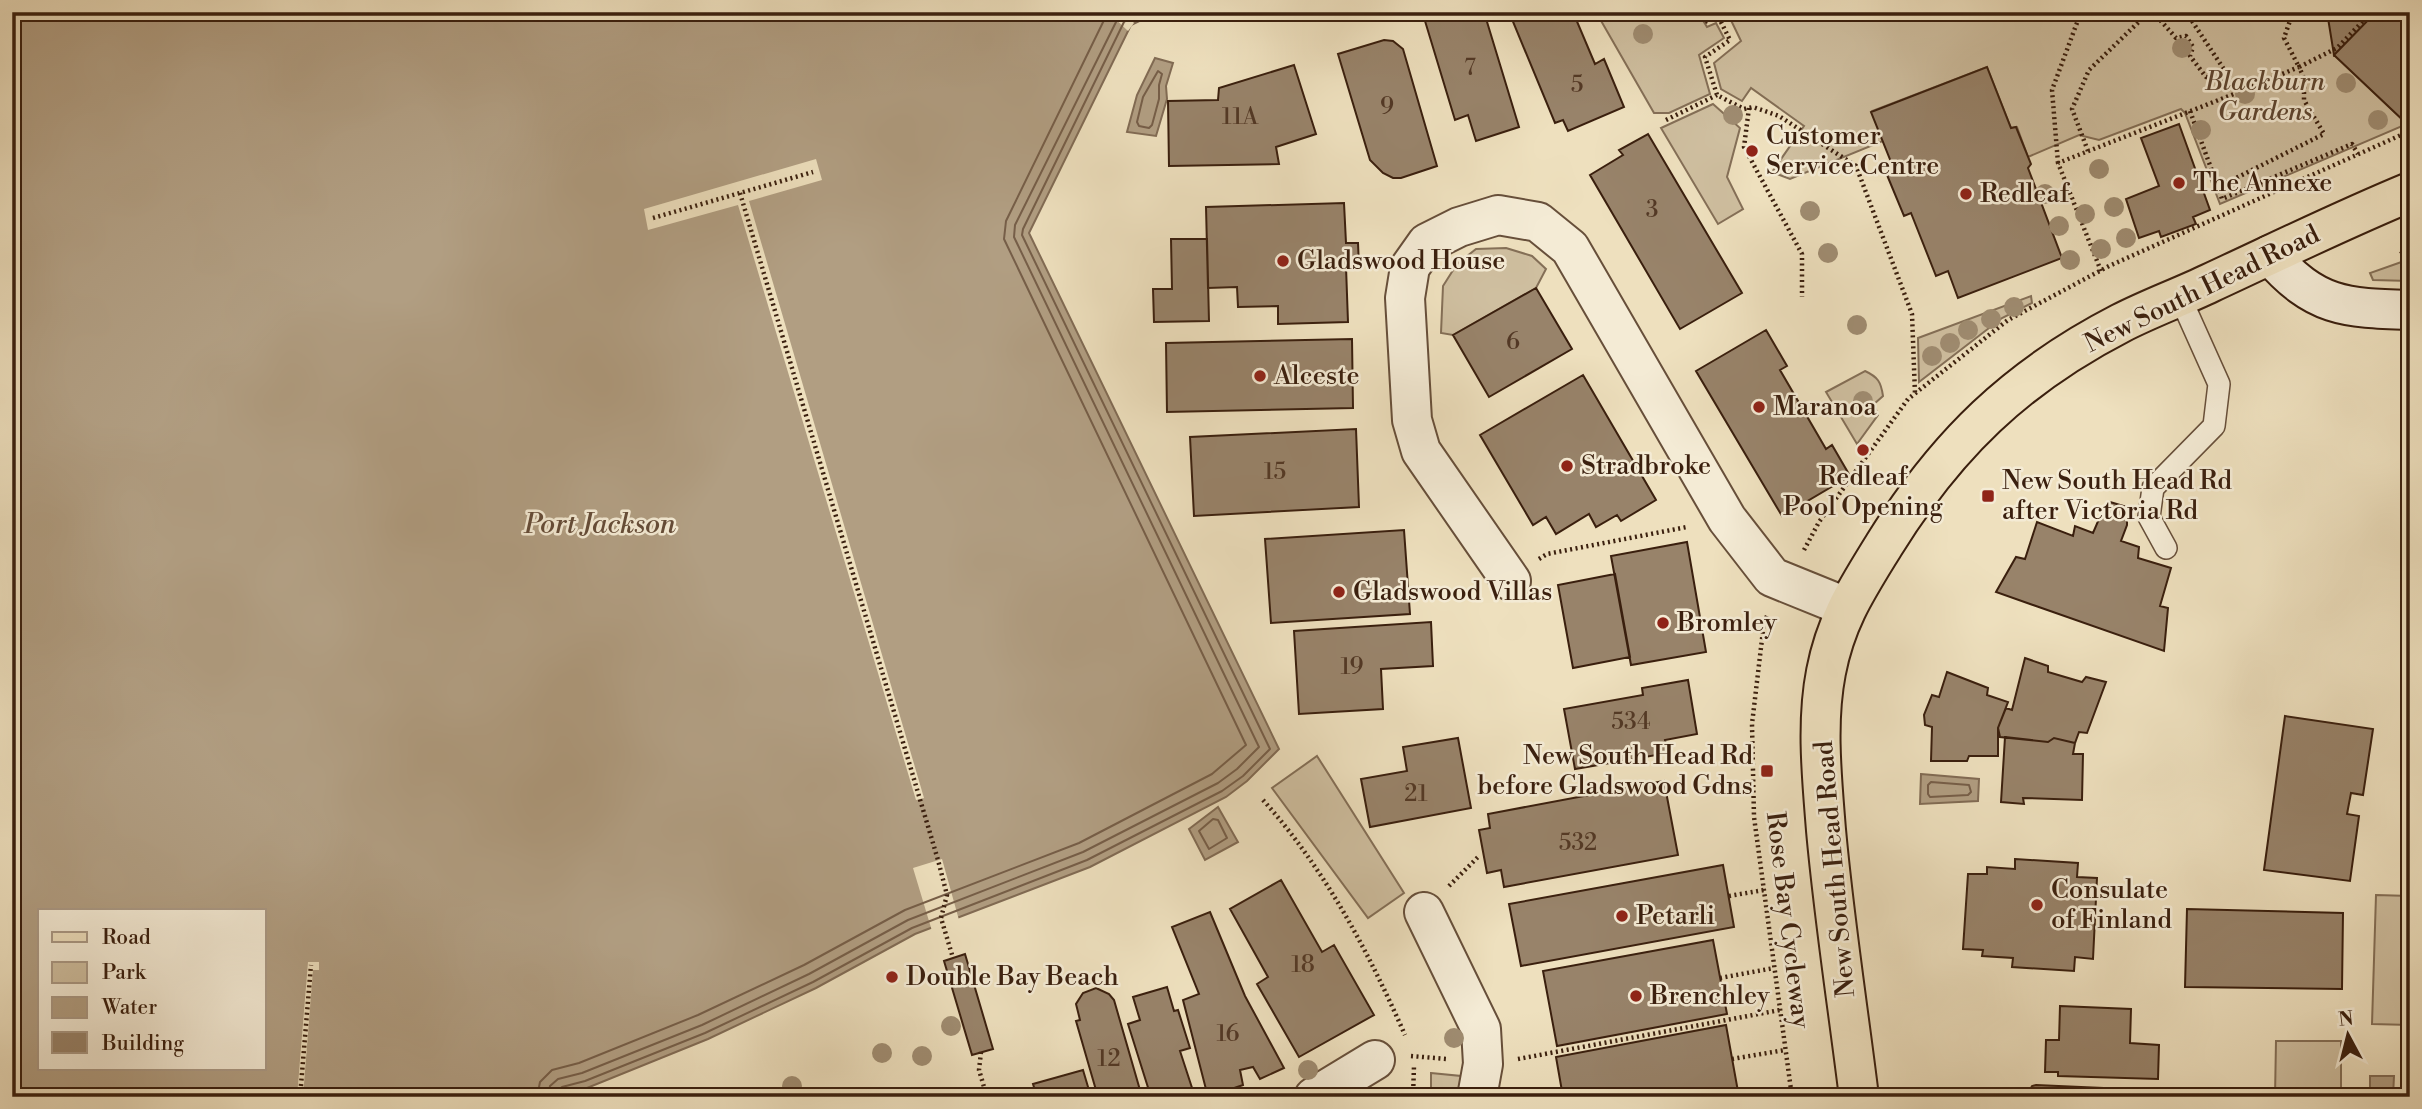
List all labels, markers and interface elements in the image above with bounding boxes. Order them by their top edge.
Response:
house number: 7 [1464,54,1476,82]
park label: Blackburn Gardens [2204,66,2326,128]
house number: 5 [1571,71,1583,99]
house number: 9 [1380,93,1394,121]
house number: 11A [1222,103,1259,131]
place label: Customer Service Centre [1766,120,1939,182]
marker: Customer Service Centre [1744,143,1760,159]
place label: The Annexe [2193,167,2332,199]
marker: The Annexe [2171,175,2187,191]
place label: Redleaf [1980,178,2071,210]
marker: Redleaf [1958,186,1974,202]
house number: 3 [1646,196,1658,224]
street label: New South Head Road [2079,218,2325,360]
place label: Gladswood House [1297,245,1505,277]
marker: Gladswood House [1275,253,1291,269]
house number: 6 [1506,328,1520,356]
place label: Alceste [1273,360,1360,392]
marker: Alceste [1252,368,1268,384]
place label: Maranoa [1773,391,1878,423]
marker: Maranoa [1751,399,1767,415]
marker: Redleaf Pool Opening [1855,442,1871,458]
place label: Stradbroke [1581,450,1711,482]
house number: 15 [1264,458,1286,486]
marker: Stradbroke [1559,458,1575,474]
place label: Redleaf Pool Opening [1783,461,1943,523]
place label: New South Head Rd after Victoria Rd [2002,465,2232,527]
marker: New South Head Rd after Victoria Rd [1980,488,1996,504]
water label: Port Jackson [523,507,676,542]
place label: Gladswood Villas [1353,576,1552,608]
marker: Gladswood Villas [1331,584,1347,600]
place label: Bromley [1676,607,1777,639]
marker: Bromley [1655,615,1671,631]
house number: 19 [1340,653,1364,681]
house number: 534 [1611,708,1651,736]
street label: New South Head Road [1808,739,1862,999]
place label: New South Head Rd before Gladswood Gdns [1478,740,1753,802]
marker: New South Head Rd before Gladswood Gdns [1759,763,1775,779]
house number: 21 [1404,780,1428,808]
street label: Rose Bay Cycleway [1759,810,1817,1031]
house number: 532 [1559,829,1597,857]
place label: Consulate of Finland [2051,874,2172,936]
marker: Consulate of Finland [2029,897,2045,913]
place label: Petarli [1636,900,1715,932]
marker: Petarli [1614,908,1630,924]
legend [38,909,266,1070]
text: Road [102,925,151,951]
house number: 18 [1291,951,1315,979]
text: Park [102,960,147,986]
place label: Double Bay Beach [906,961,1119,993]
marker: Double Bay Beach [884,969,900,985]
place label: Brenchley [1649,980,1770,1012]
marker: Brenchley [1628,988,1644,1004]
text: Water [101,995,157,1021]
north arrow [2314,1000,2384,1070]
text: N [2337,1006,2355,1032]
house number: 16 [1216,1020,1240,1048]
text: Building [101,1031,184,1057]
house number: 12 [1097,1045,1121,1073]

